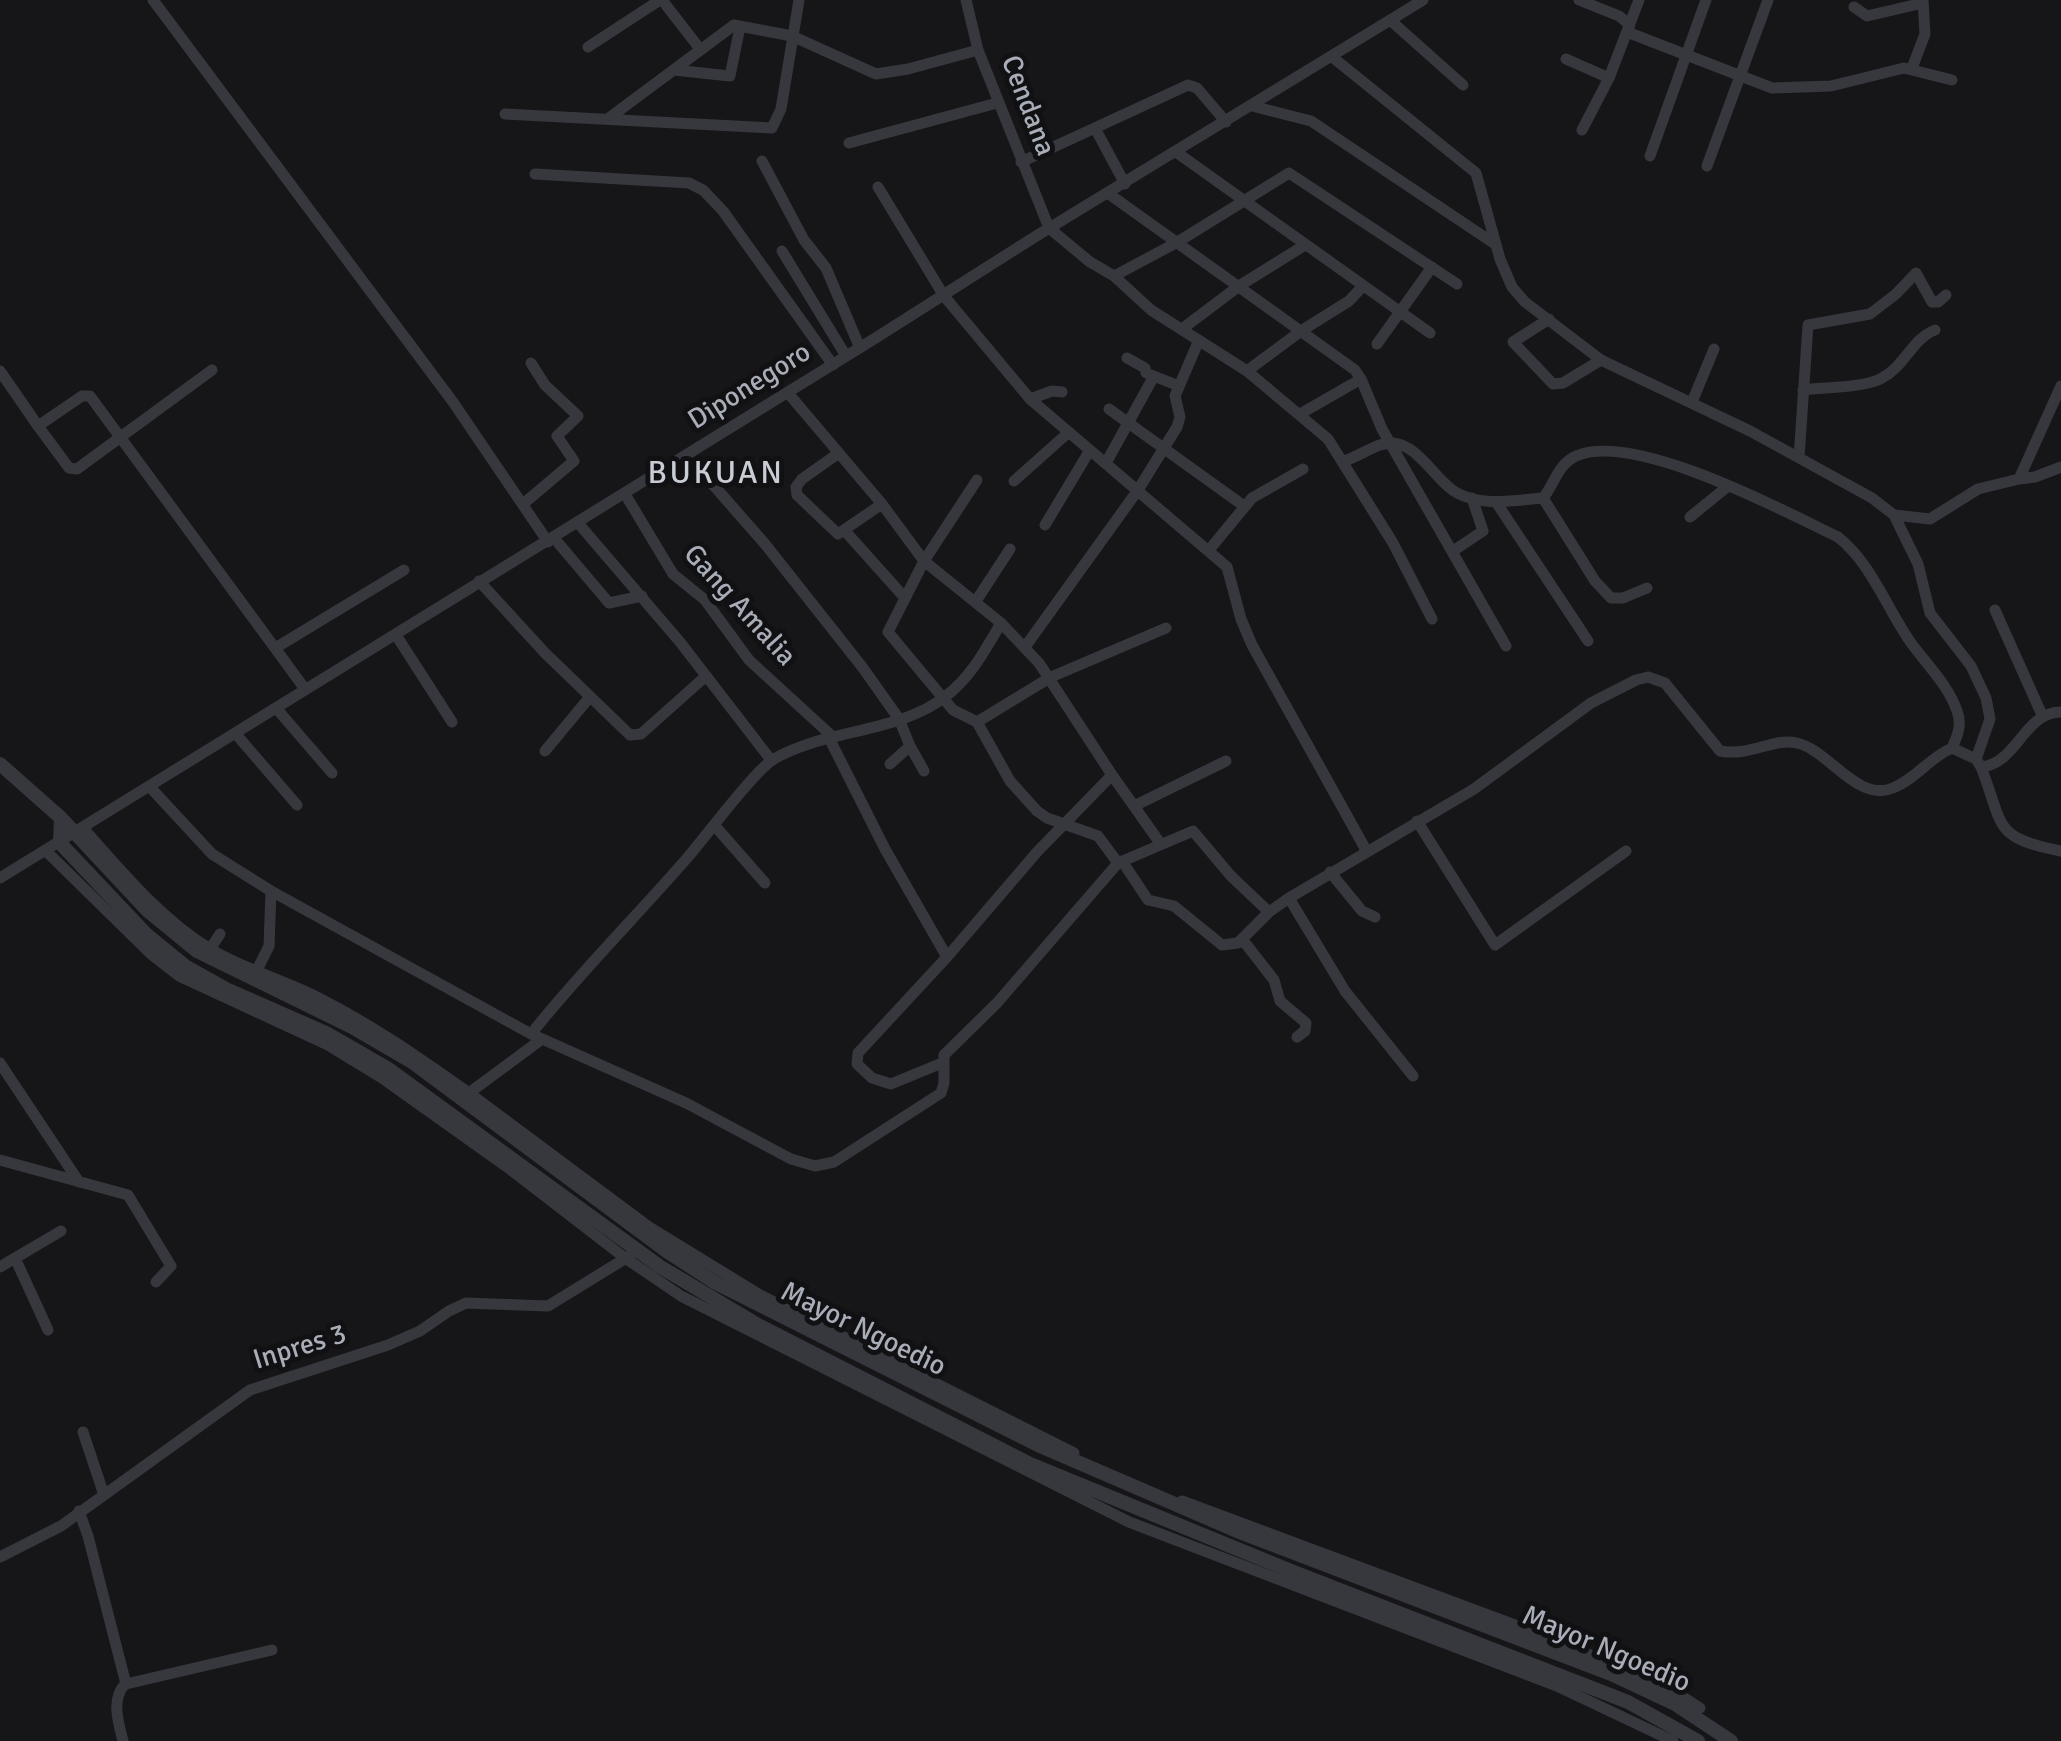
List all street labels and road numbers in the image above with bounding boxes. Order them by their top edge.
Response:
street label: Cendana [993,51,1061,161]
street label: Diponegoro [683,336,817,438]
street label: Gang Amalia [676,538,802,674]
street label: Mayor Ngoedio [775,1276,951,1384]
street label: Inpres 3 [249,1318,351,1378]
street label: Mayor Ngoedio [1517,1599,1695,1701]

